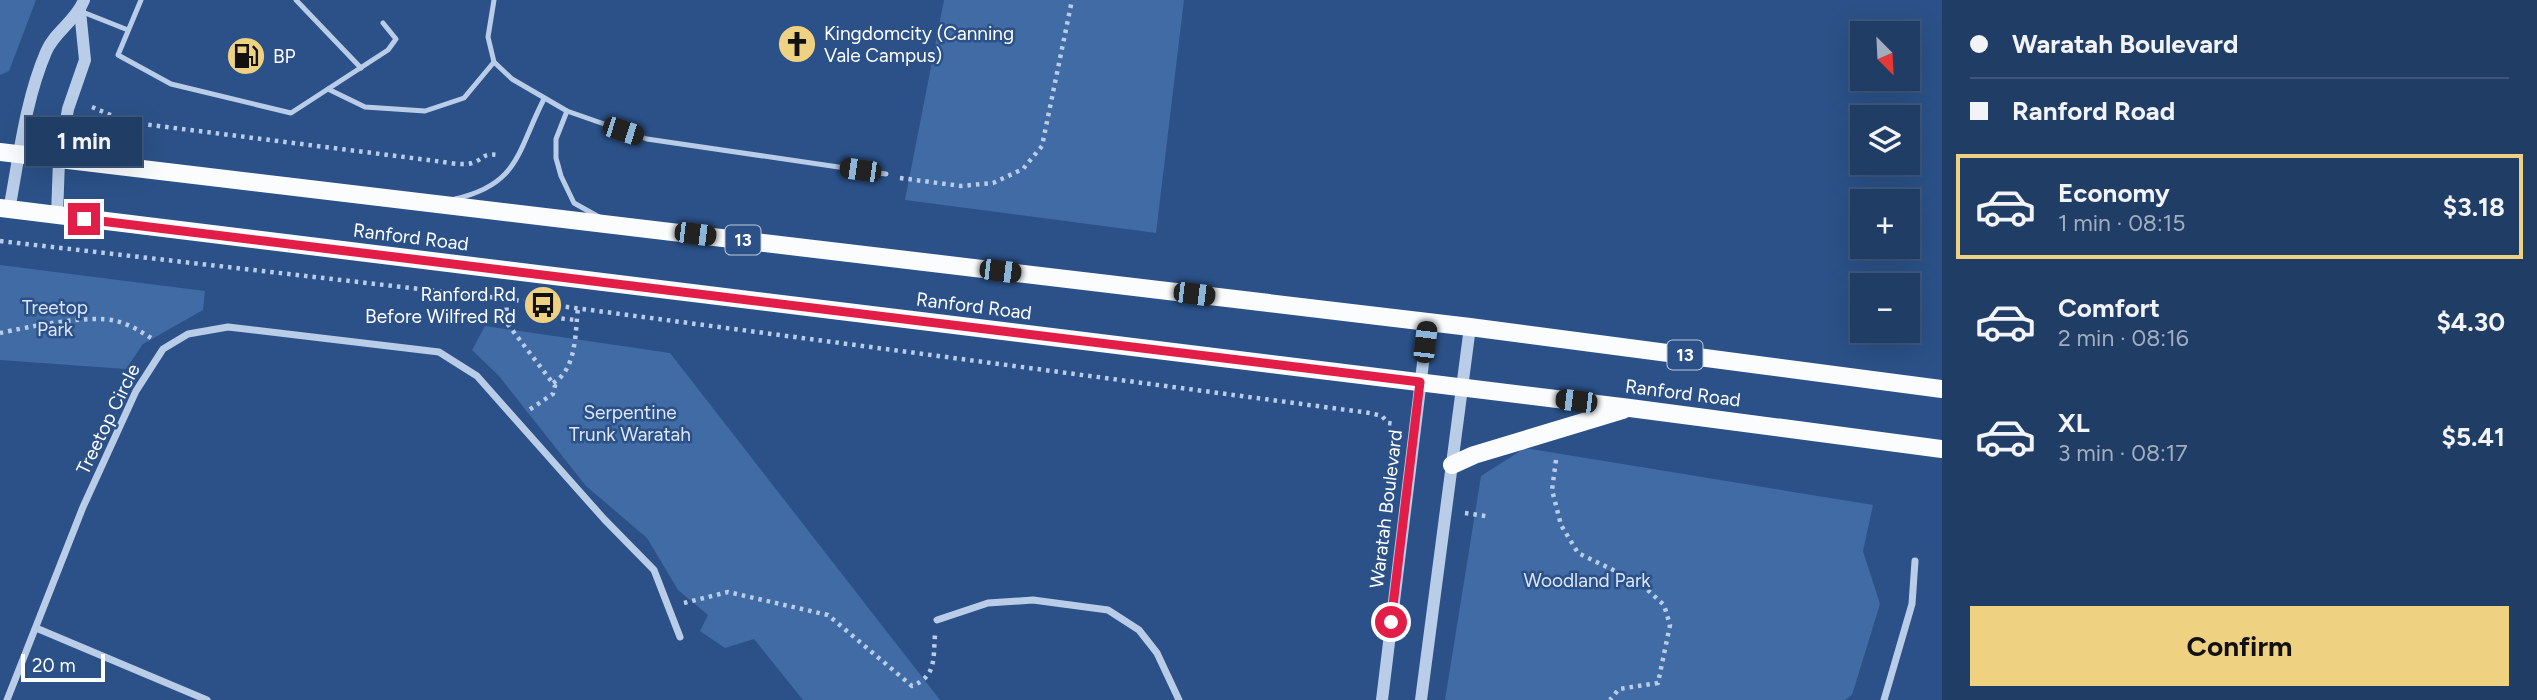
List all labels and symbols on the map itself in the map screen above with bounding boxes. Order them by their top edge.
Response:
north arrow [1850,21,1920,91]
place label: Kingdomcity (Canning Vale Campus) [824,22,1014,67]
church icon: Kingdomcity (Canning Vale Campus) [776,23,818,65]
fuel station icon: BP [225,35,267,77]
place label: BP [273,45,296,68]
car [600,115,647,147]
callout: 1 min [26,118,142,166]
car [838,157,883,183]
route end [68,203,100,235]
street label: Ranford Road [352,219,470,255]
car [673,221,718,247]
road number: 13 [726,226,760,254]
car [978,258,1023,284]
car [1172,281,1217,307]
place label: Ranford Rd Before Wilfred Rd [365,283,516,328]
bus stop icon: Ranford Rd Before Wilfred Rd [522,284,564,326]
street label: Ranford Road [915,288,1033,324]
park label: Treetop Park [22,296,88,341]
car [1413,320,1438,364]
road number: 13 [1668,340,1702,370]
street label: Treetop Circle [71,360,145,478]
street label: Ranford Road [1624,375,1742,411]
car [1554,388,1599,414]
park label: Serpentine Trunk Waratah [569,401,691,446]
street label: Waratah Boulevard [1365,428,1407,590]
park label: Woodland Park [1523,569,1651,592]
route start [1375,606,1407,638]
scale bar [21,651,105,683]

